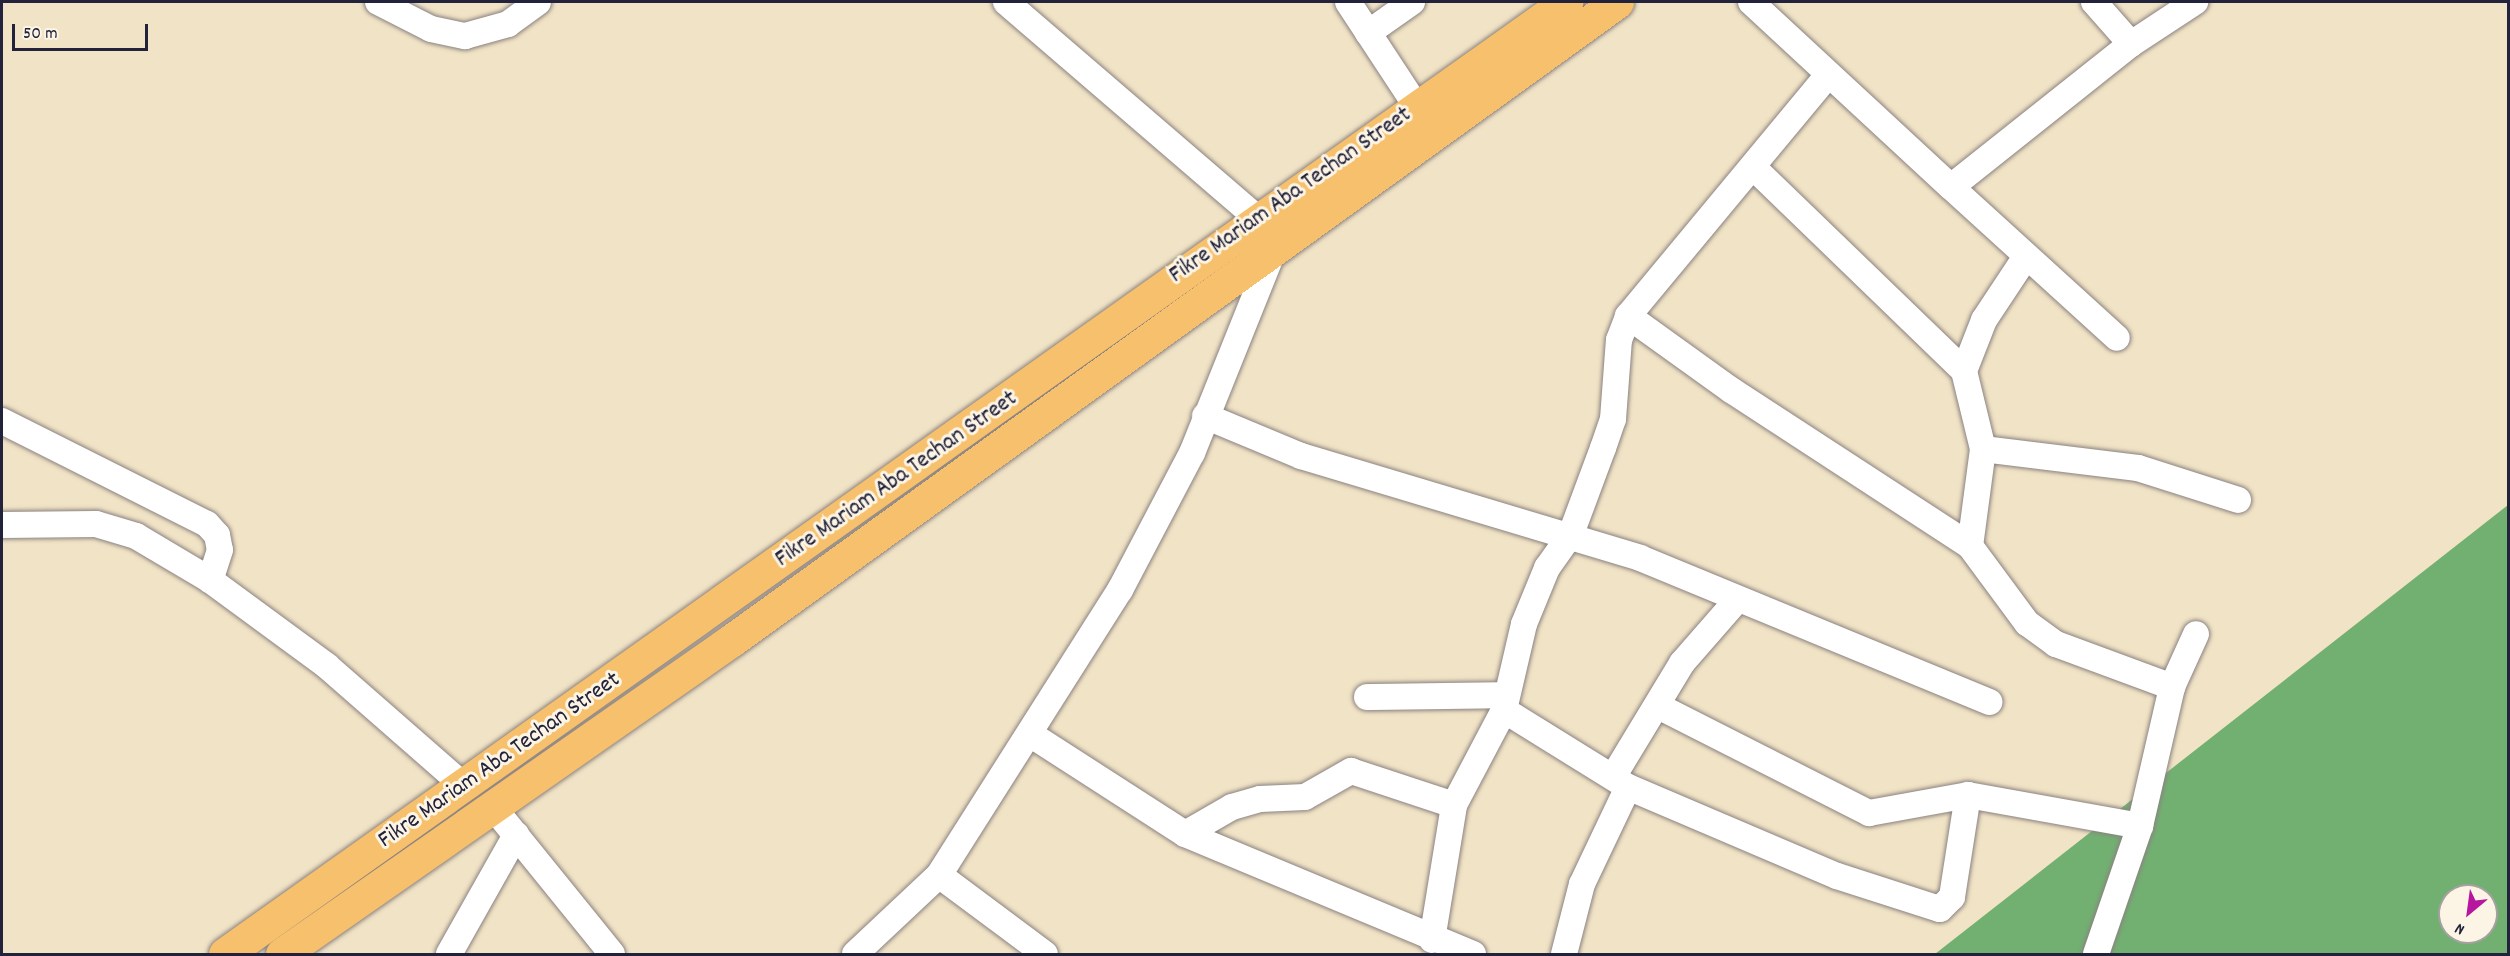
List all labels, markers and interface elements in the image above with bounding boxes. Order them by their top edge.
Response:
scale bar [15,12,152,50]
text: 50 m [23,22,58,47]
street label: Fikre Mariam Aba Techan Street [1164,101,1418,291]
street label: Fikre Mariam Aba Techan Street [770,385,1024,575]
street label: Fikre Mariam Aba Techan Street [373,666,627,856]
north arrow [2438,884,2498,944]
text: N [2451,916,2469,940]

